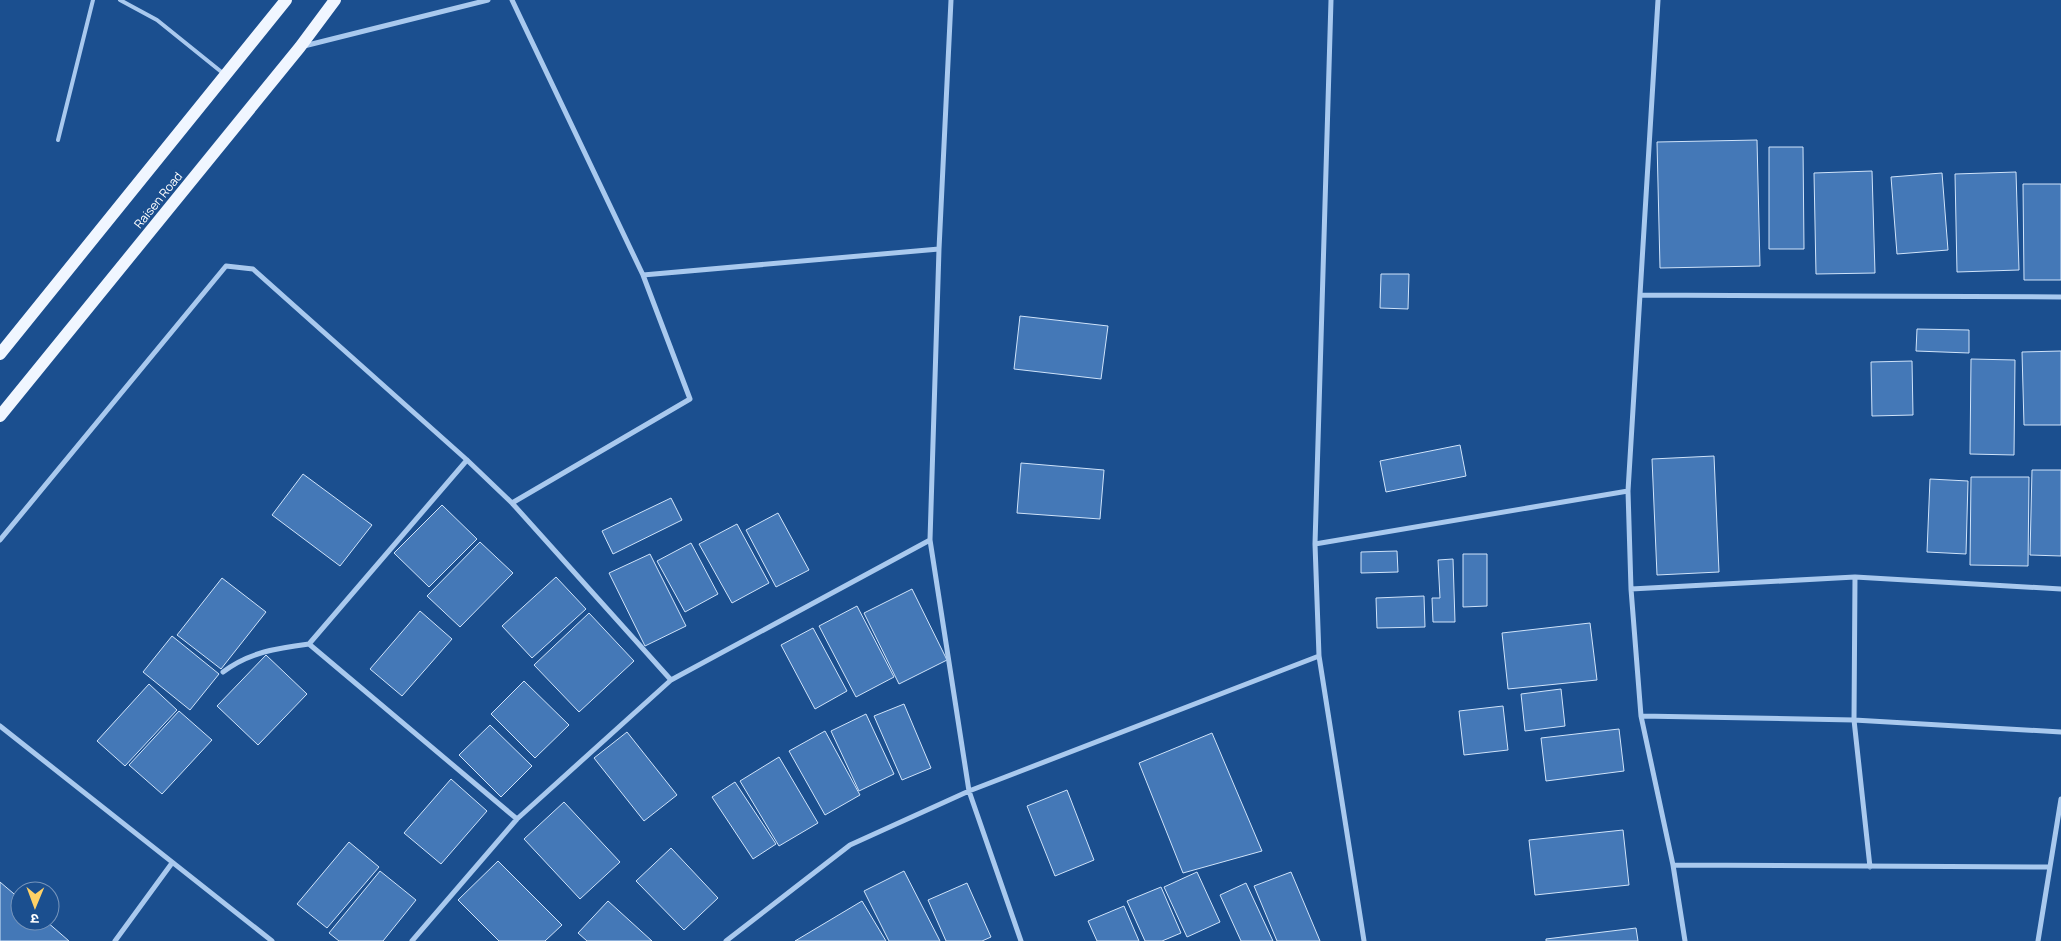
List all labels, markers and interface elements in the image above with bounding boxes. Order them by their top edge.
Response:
street label: Raisen Road [130,168,186,232]
north arrow [10,881,60,931]
text: उ [30,910,39,929]

